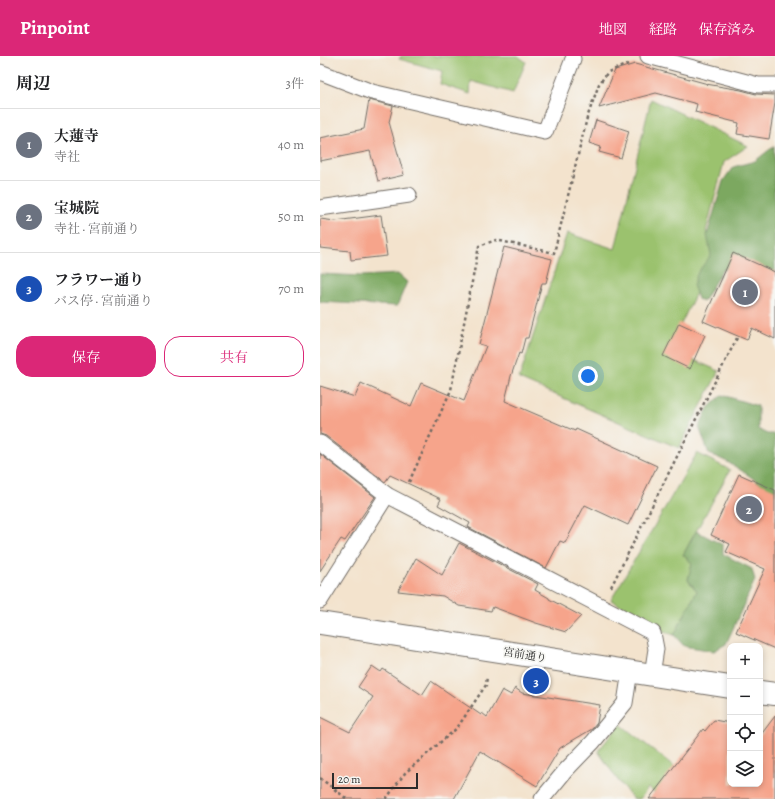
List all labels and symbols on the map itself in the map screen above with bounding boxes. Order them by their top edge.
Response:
pin: 1 [732,277,758,307]
your location [578,366,598,386]
pin: 2 [736,494,762,524]
street label: 宮前通り [502,644,548,666]
pin: 3 [523,666,549,696]
scale bar [332,771,418,790]

